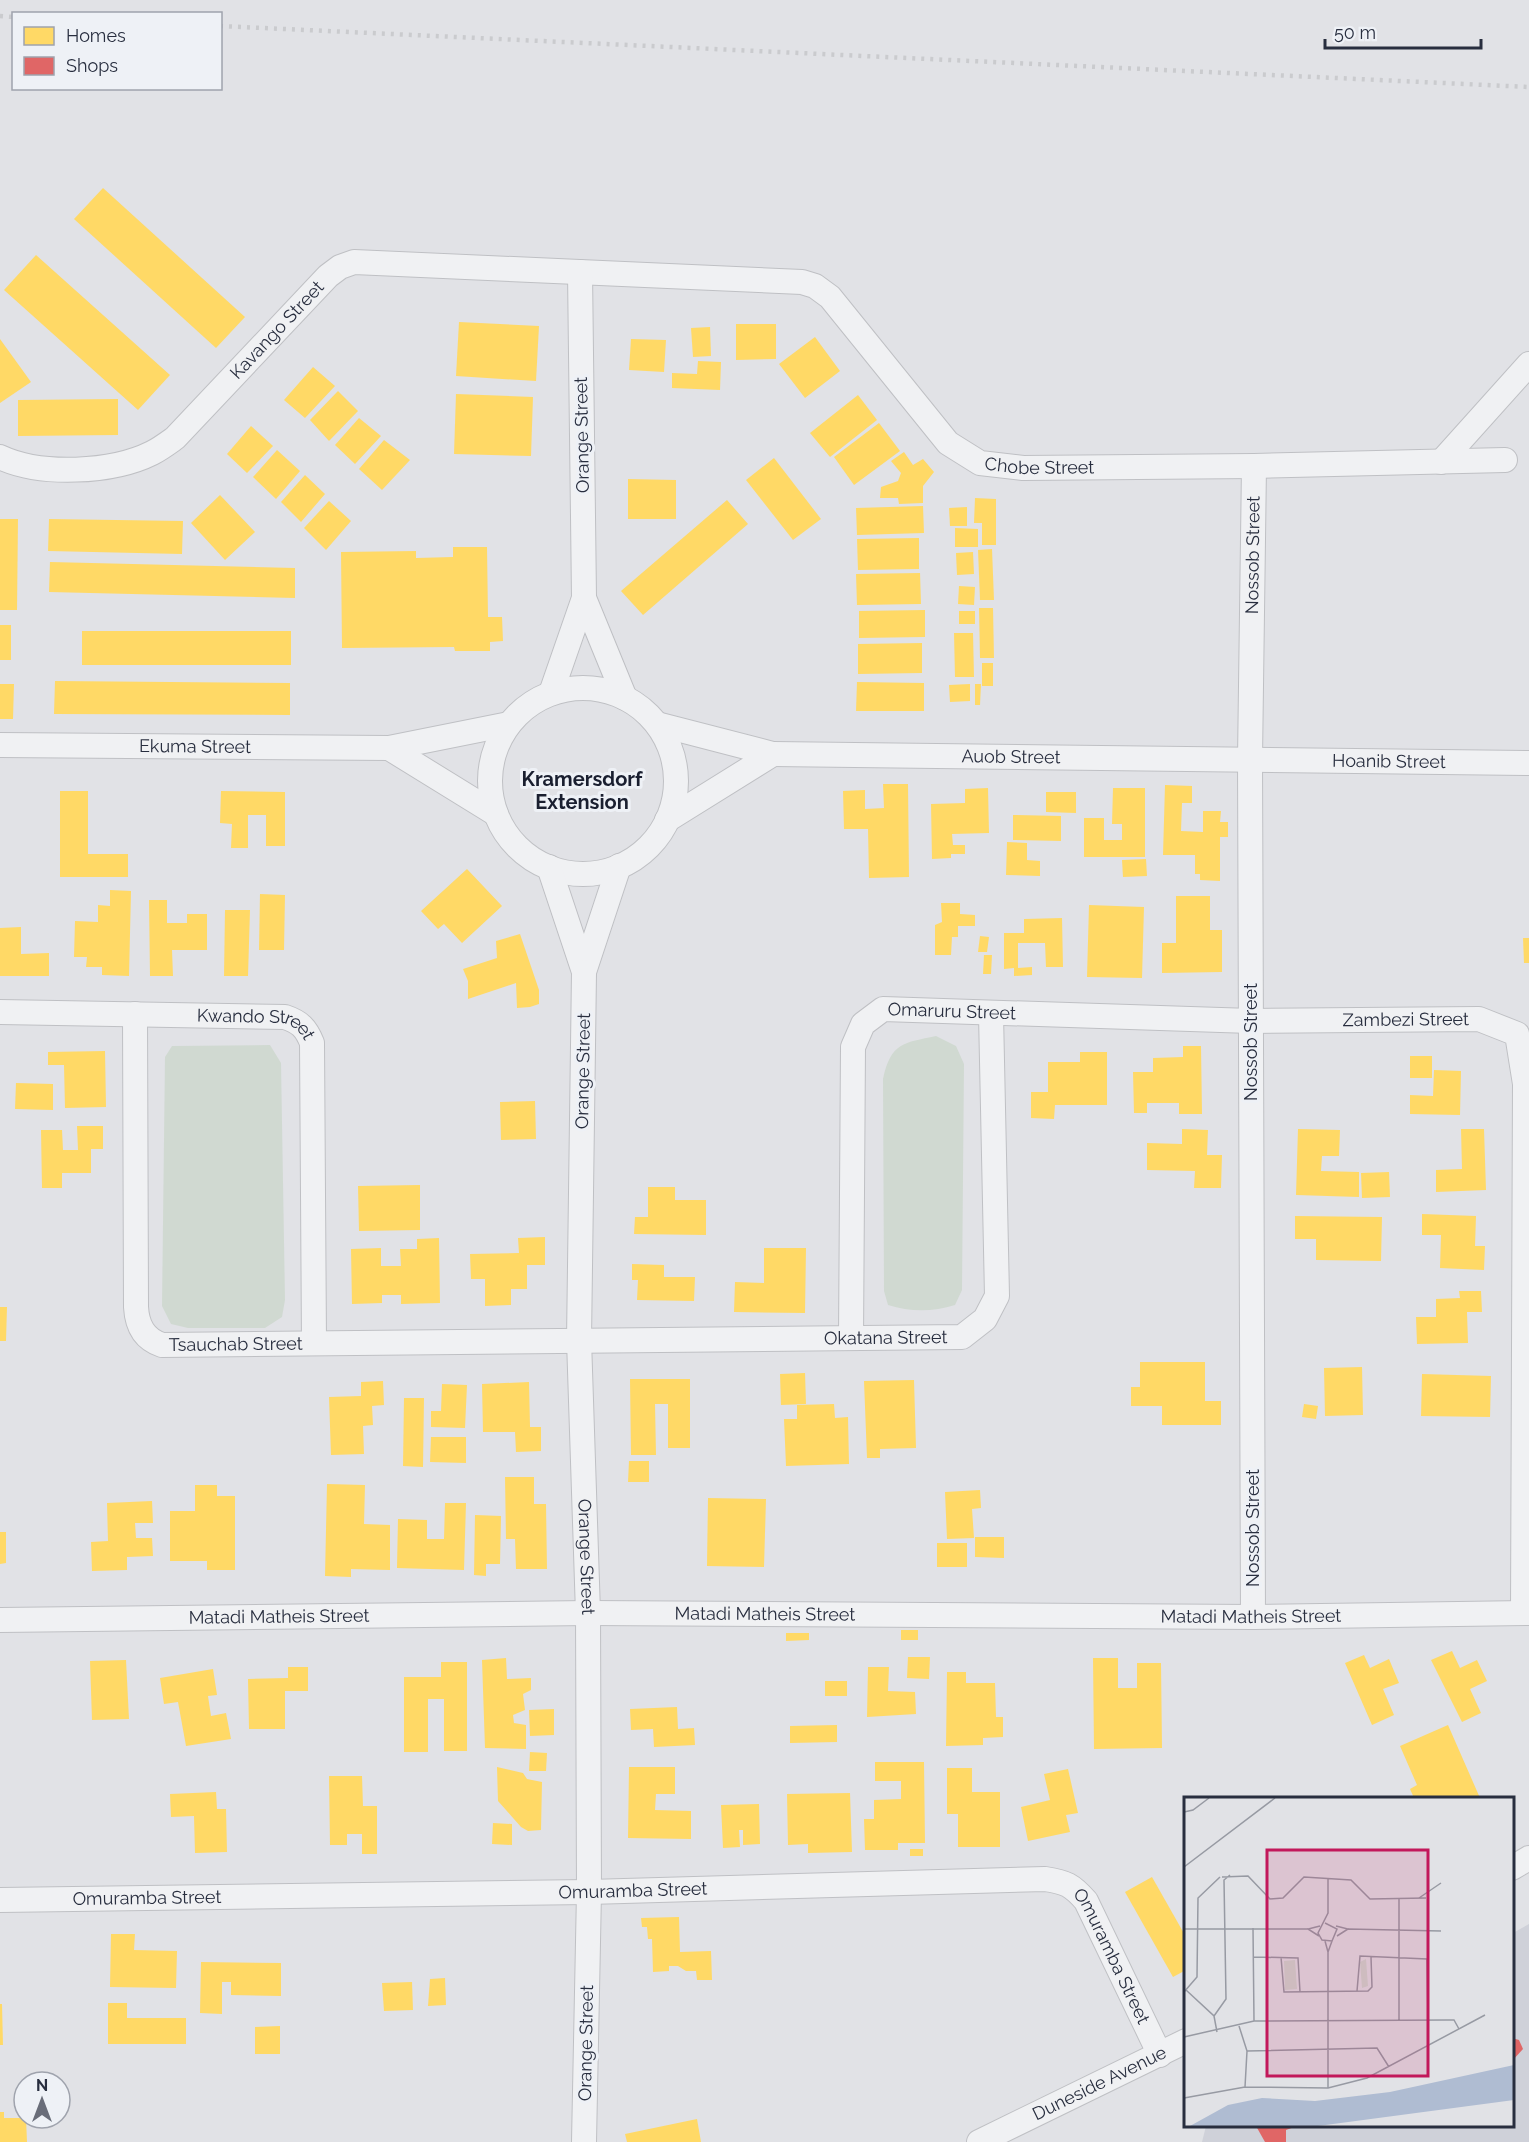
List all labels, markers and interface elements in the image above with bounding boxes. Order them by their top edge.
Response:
legend [12,12,222,90]
scale bar [1325,12,1481,50]
text: 50 m [1334,22,1376,43]
text: Homes [66,25,126,46]
text: Shops [66,55,118,76]
street label: Kavango Street [225,276,328,383]
street label: Orange Street [570,377,593,493]
street label: Chobe Street [984,453,1094,478]
street label: Nossob Street [1241,496,1264,614]
street label: Ekuma Street [139,735,251,757]
street label: Auob Street [961,745,1061,767]
street label: Hoanib Street [1332,750,1446,772]
district label: Kramersdorf Extension [522,767,643,814]
street label: Nossob Street [1240,983,1261,1101]
street label: Omaruru Street [887,998,1016,1023]
street label: Kwando Street [197,1004,320,1043]
street label: Zambezi Street [1342,1008,1469,1030]
street label: Orange Street [571,1013,594,1129]
street label: Okatana Street [824,1326,947,1348]
street label: Tsauchab Street [168,1333,303,1355]
street label: Nossob Street [1242,1469,1263,1587]
street label: Orange Street [574,1498,599,1615]
street label: Matadi Matheis Street [675,1603,855,1625]
street label: Matadi Matheis Street [188,1605,369,1628]
street label: Matadi Matheis Street [1161,1605,1341,1627]
inset map [1184,1797,1514,2127]
street label: Omuramba Street [558,1878,708,1902]
street label: Omuramba Street [1069,1883,1154,2027]
street label: Omuramba Street [72,1886,222,1909]
street label: Orange Street [574,1985,597,2101]
street label: Duneside Avenue [1029,2041,1170,2124]
north arrow [12,2070,72,2130]
text: N [36,2076,48,2095]

